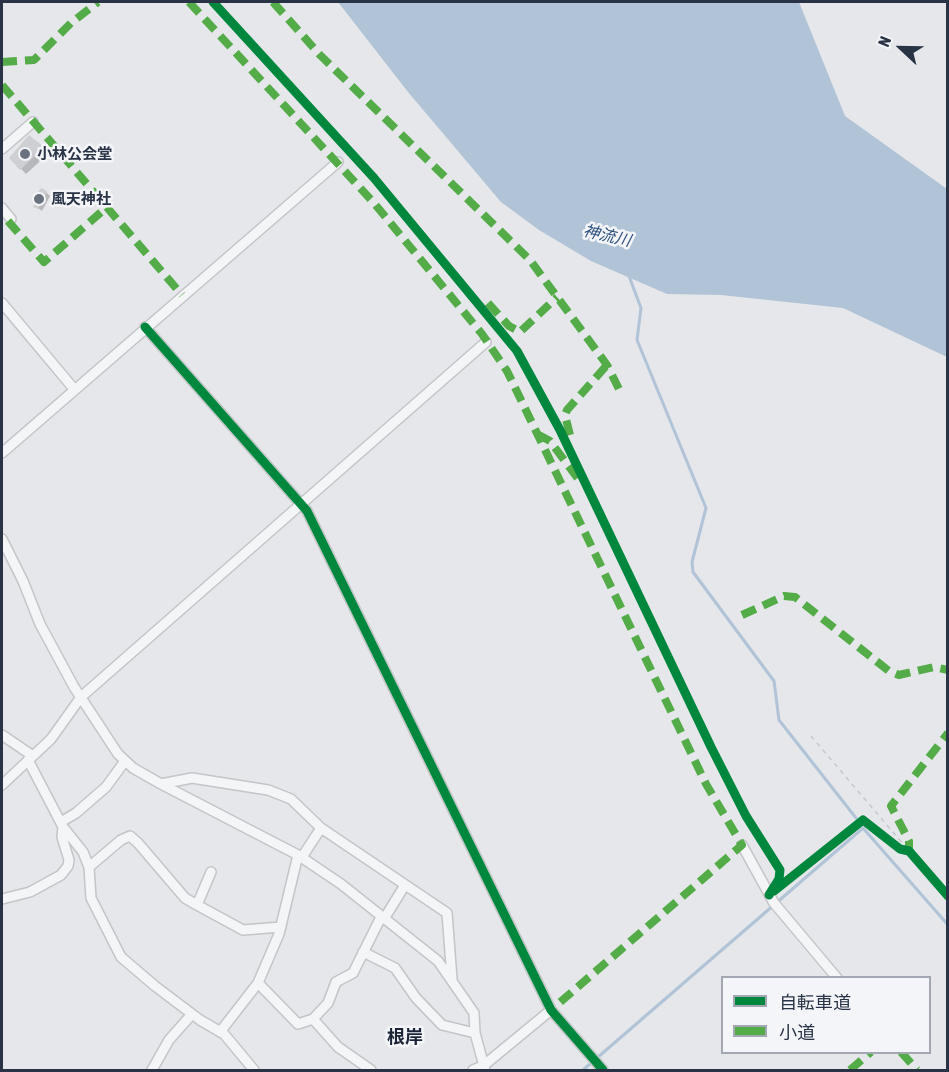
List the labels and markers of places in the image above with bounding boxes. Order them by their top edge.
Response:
place label: 小林公会堂 [37,145,112,163]
marker: 小林公会堂 [18,147,32,161]
place label: 風天神社 [51,190,111,208]
marker: 風天神社 [32,192,46,206]

